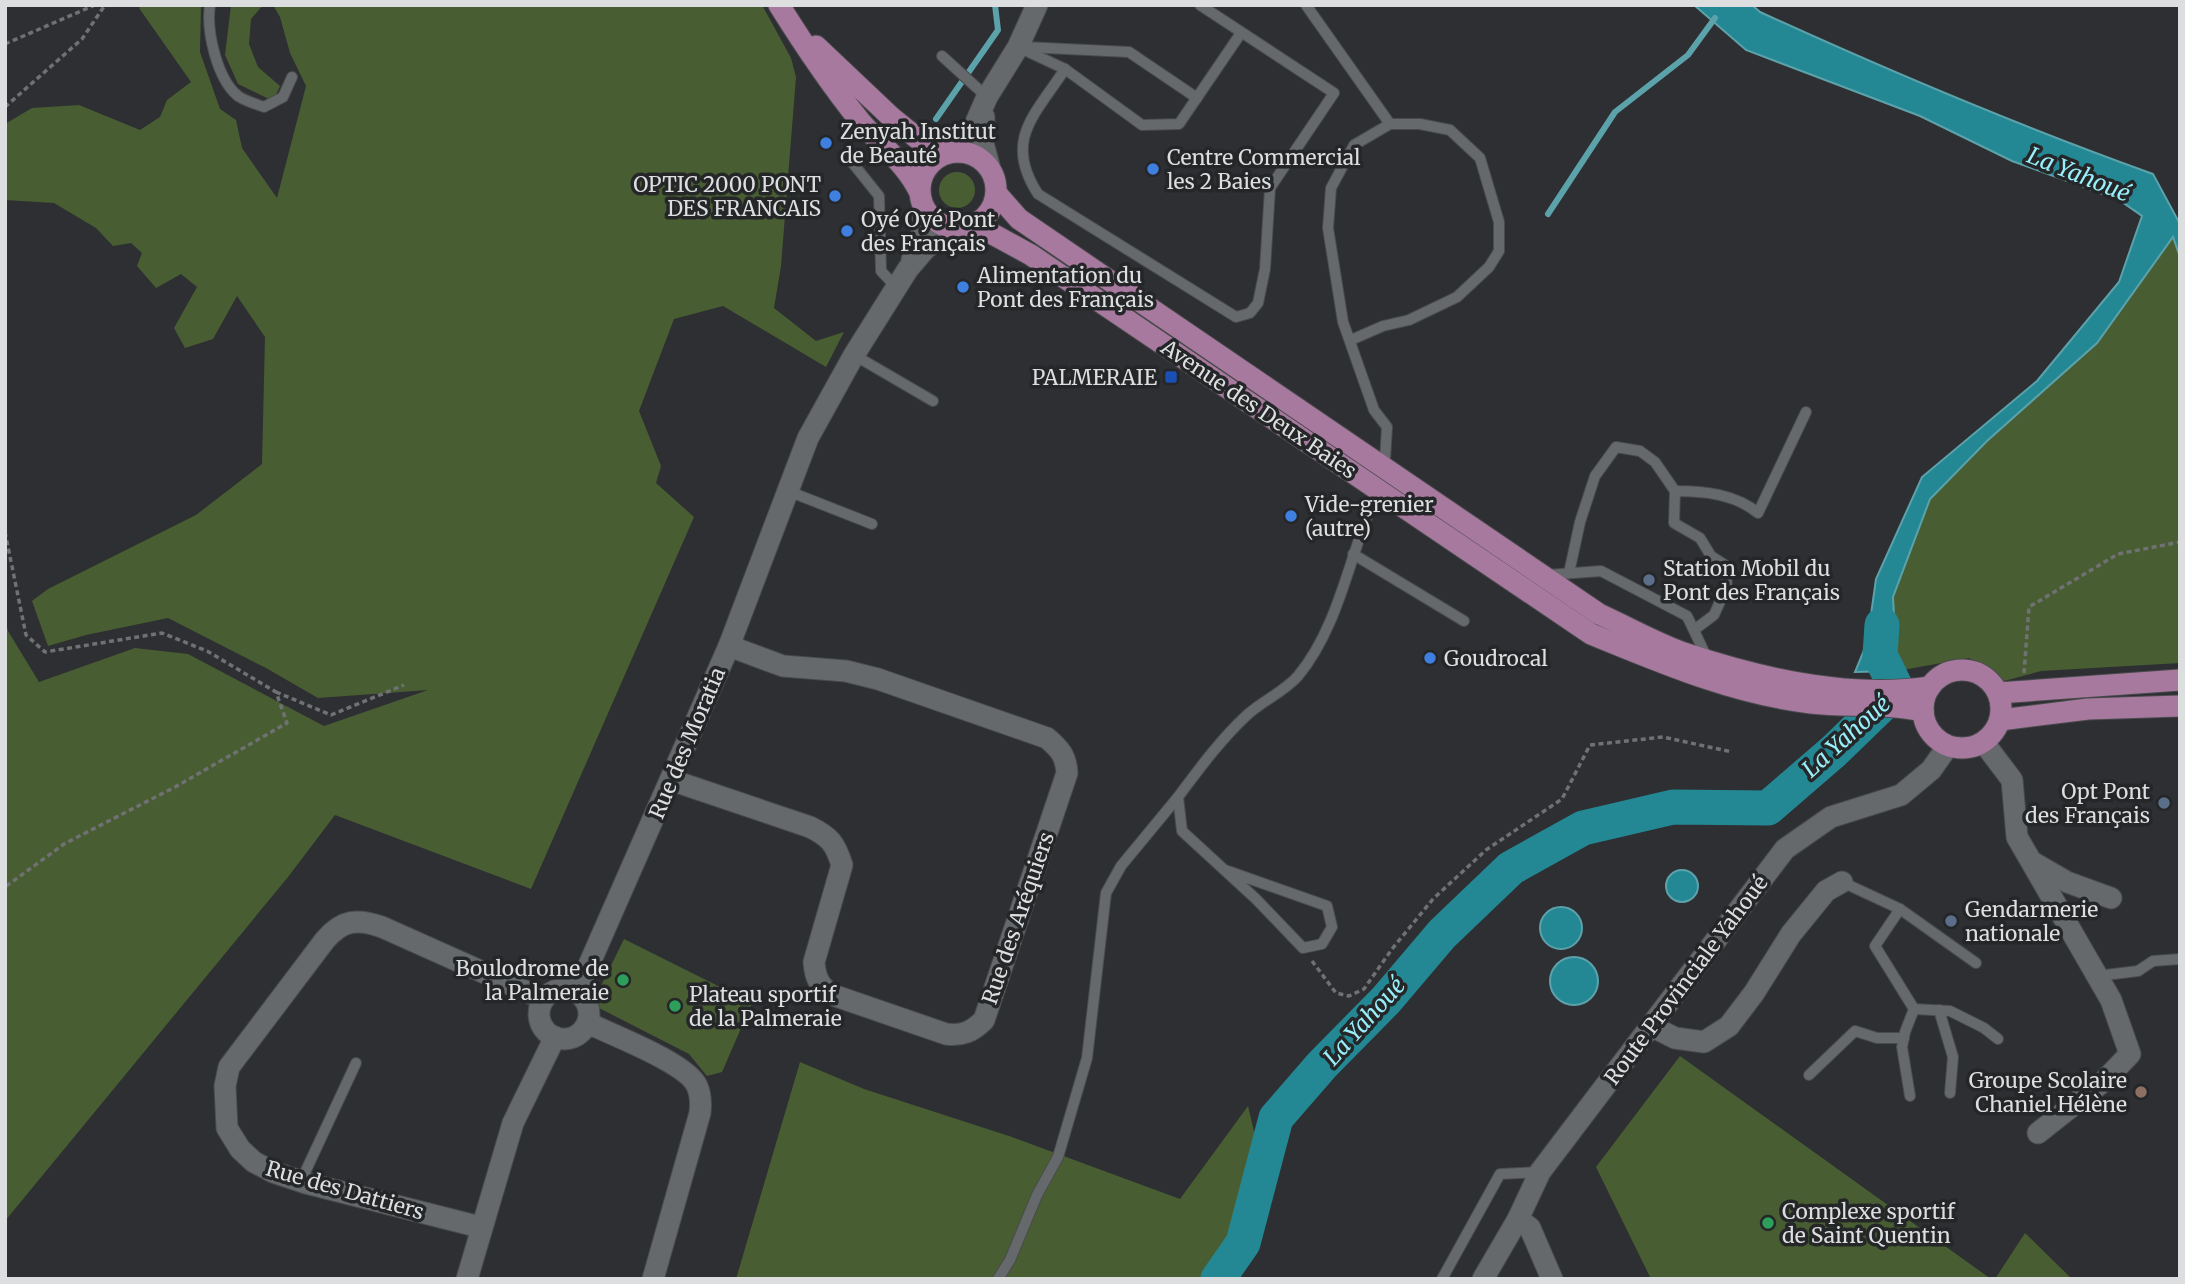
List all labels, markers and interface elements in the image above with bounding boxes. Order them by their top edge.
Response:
place label: Zenyah Institut de Beauté [840,118,996,169]
marker: Zenyah Institut de Beauté [818,135,834,151]
water label: La Yahoué [2023,140,2135,208]
place label: Centre Commercial les 2 Baies [1167,144,1361,195]
marker: Centre Commercial les 2 Baies [1145,161,1161,177]
place label: OPTIC 2000 PONT DES FRANCAIS [633,171,821,222]
marker: OPTIC 2000 PONT DES FRANCAIS [827,188,843,204]
place label: Oyé Oyé Pont des Français [861,206,995,257]
marker: Oyé Oyé Pont des Français [839,223,855,239]
place label: Alimentation du Pont des Français [976,262,1154,313]
marker: Alimentation du Pont des Français [955,279,971,295]
street label: Avenue des Deux Baies [1155,333,1362,484]
place label: PALMERAIE [1032,364,1158,391]
marker: PALMERAIE [1163,369,1179,385]
place label: Vide-grenier (autre) [1304,491,1434,542]
marker: Vide-grenier (autre) [1283,508,1299,524]
place label: Station Mobil du Pont des Français [1663,555,1840,606]
marker: Station Mobil du Pont des Français [1641,572,1657,588]
place label: Goudrocal [1444,645,1548,672]
marker: Goudrocal [1422,650,1438,666]
street label: Rue des Moratia [643,663,731,823]
water label: La Yahoué [1796,689,1896,783]
place label: Opt Pont des Français [2025,778,2150,829]
marker: Opt Pont des Français [2156,795,2172,811]
street label: Rue des Aréquiers [976,828,1060,1008]
street label: Route Provinciale Yahoué [1598,870,1774,1090]
place label: Gendarmerie nationale [1965,896,2098,947]
marker: Gendarmerie nationale [1943,913,1959,929]
place label: Boulodrome de la Palmeraie [455,955,609,1006]
water label: La Yahoué [1317,971,1411,1071]
marker: Boulodrome de la Palmeraie [615,972,631,988]
place label: Plateau sportif de la Palmeraie [689,981,842,1032]
marker: Plateau sportif de la Palmeraie [667,998,683,1014]
place label: Groupe Scolaire Chaniel Hélène [1969,1067,2127,1118]
marker: Groupe Scolaire Chaniel Hélène [2133,1084,2149,1100]
street label: Rue des Dattiers [263,1155,427,1225]
place label: Complexe sportif de Saint Quentin [1782,1198,1956,1249]
marker: Complexe sportif de Saint Quentin [1760,1215,1776,1231]

